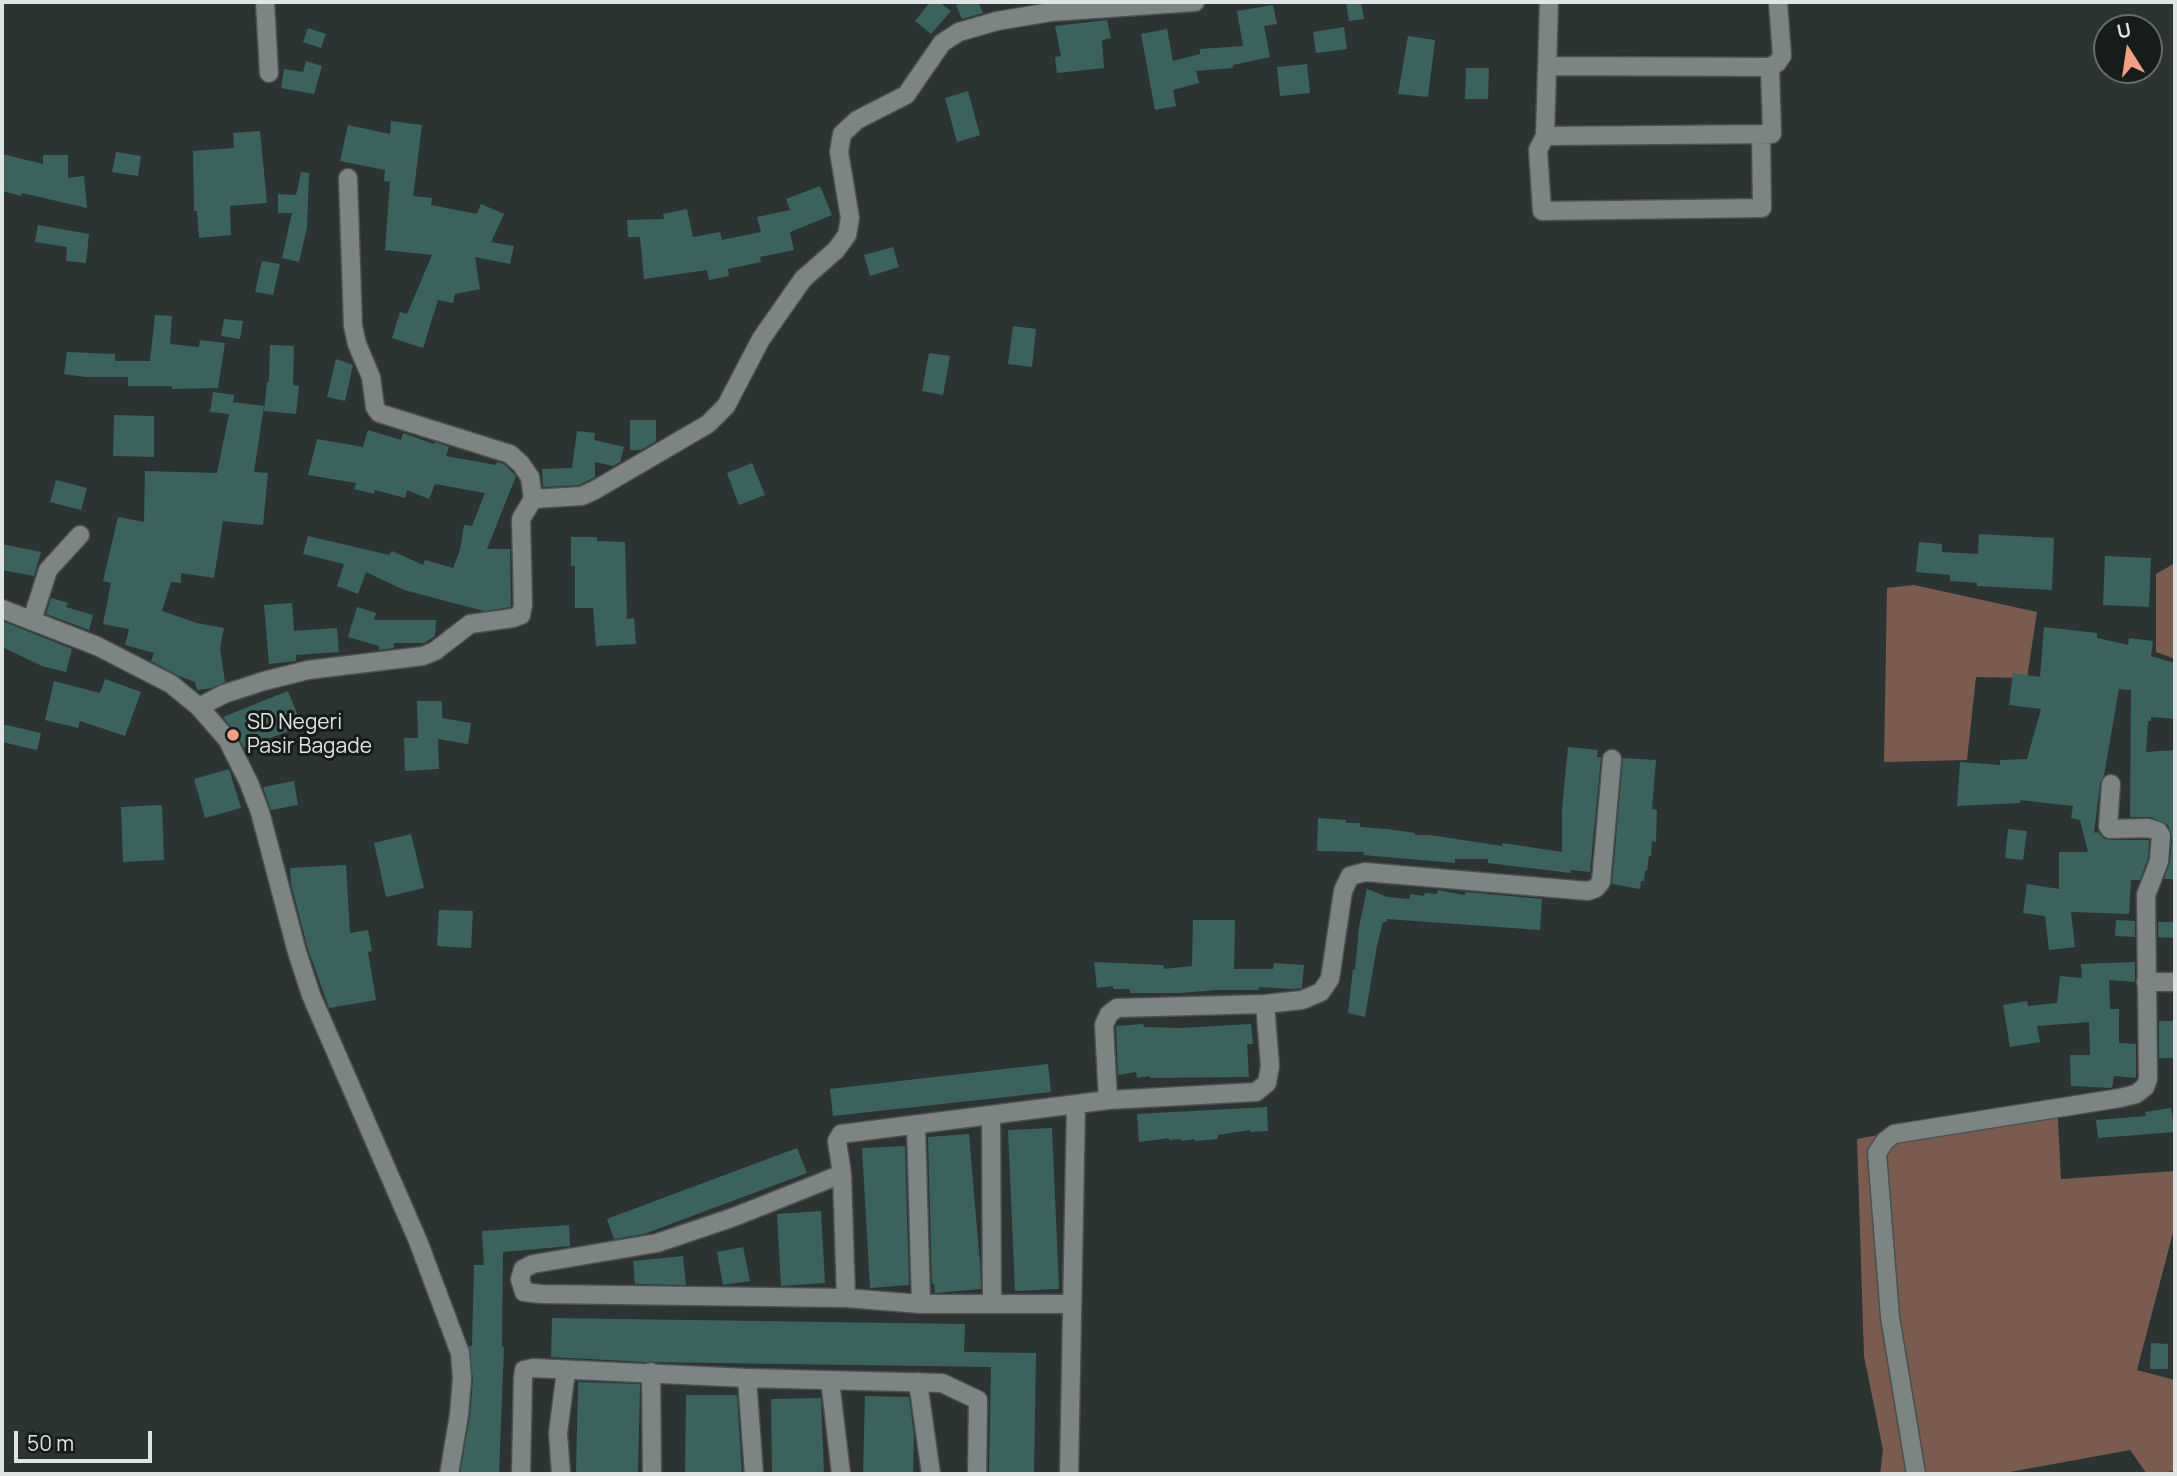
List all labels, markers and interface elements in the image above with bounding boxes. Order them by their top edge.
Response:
north arrow [2093,14,2163,84]
text: U [2115,16,2133,45]
place label: SD Negeri Pasir Bagade [247,710,372,760]
marker: SD Negeri Pasir Bagade [225,727,241,743]
scale bar [18,1416,156,1460]
text: 50 m [27,1429,74,1457]

